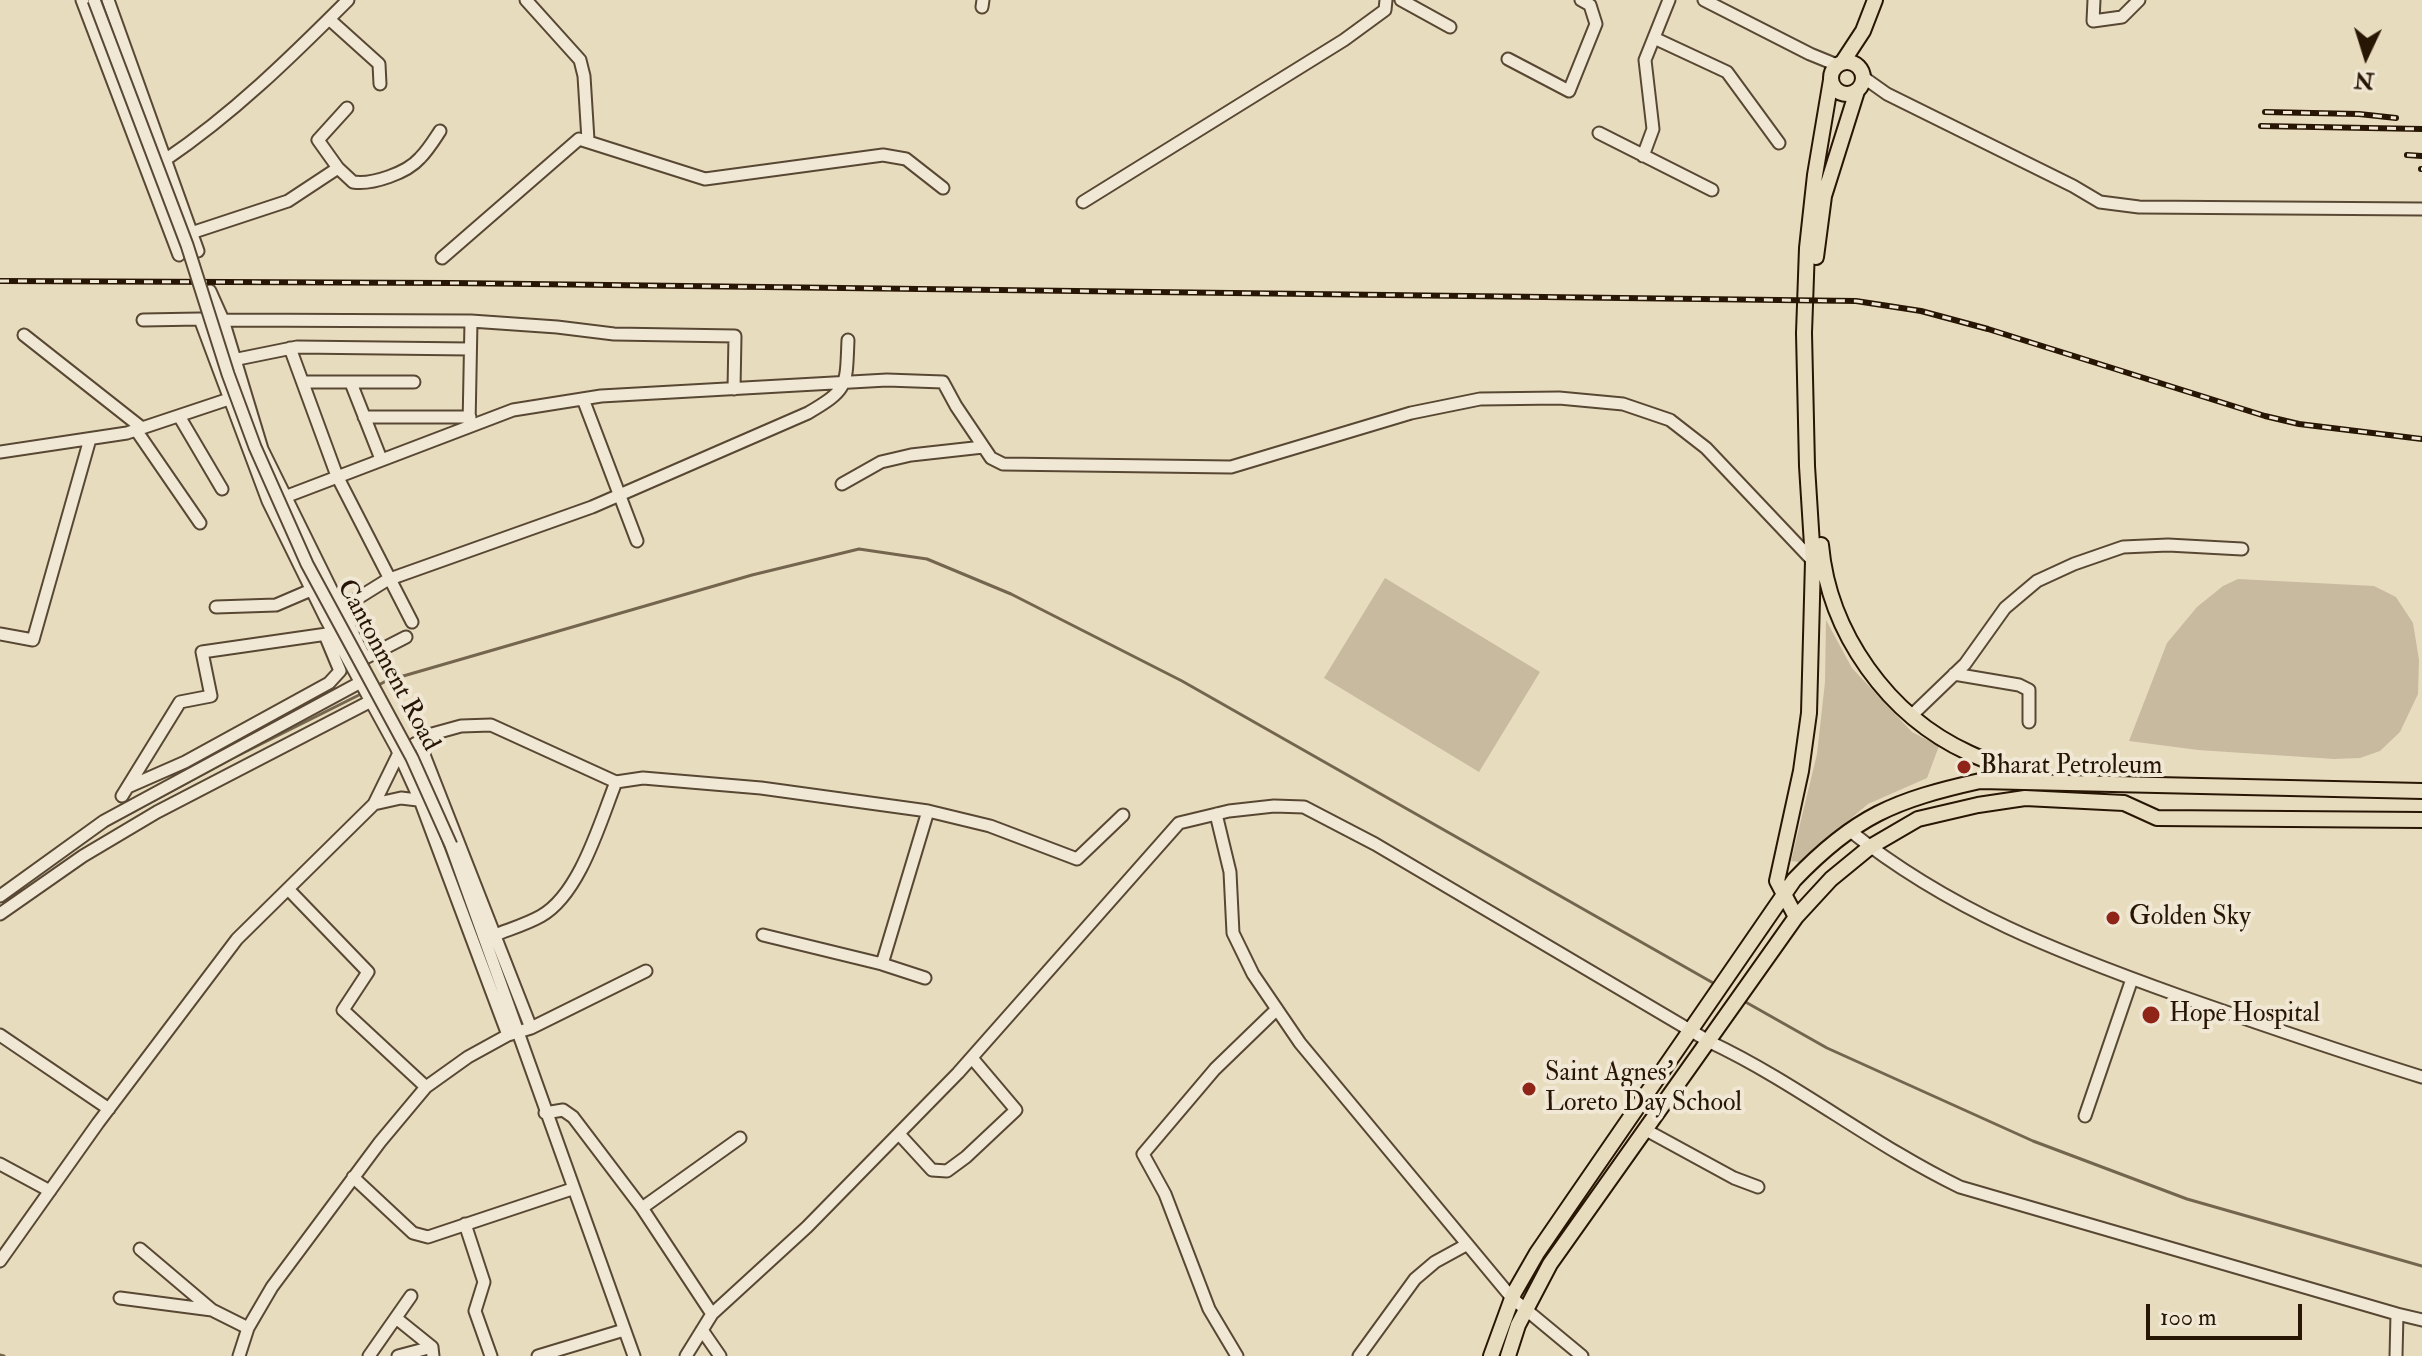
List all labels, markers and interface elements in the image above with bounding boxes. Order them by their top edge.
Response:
north arrow [2326,16,2406,96]
text: N [2354,65,2375,95]
street label: Cantonment Road [329,575,445,757]
place label: Bharat Petroleum [1980,751,2162,783]
marker: Bharat Petroleum [1955,758,1973,776]
place label: Golden Sky [2129,902,2251,934]
marker: Golden Sky [2104,909,2122,927]
place label: Hope Hospital [2169,999,2320,1031]
marker: Hope Hospital [2140,1004,2162,1026]
place label: Saint Agnes' Loreto Day School [1545,1058,1742,1120]
marker: Saint Agnes' Loreto Day School [1520,1080,1538,1098]
scale bar [2150,1288,2306,1338]
text: 100 m [2160,1302,2217,1333]

